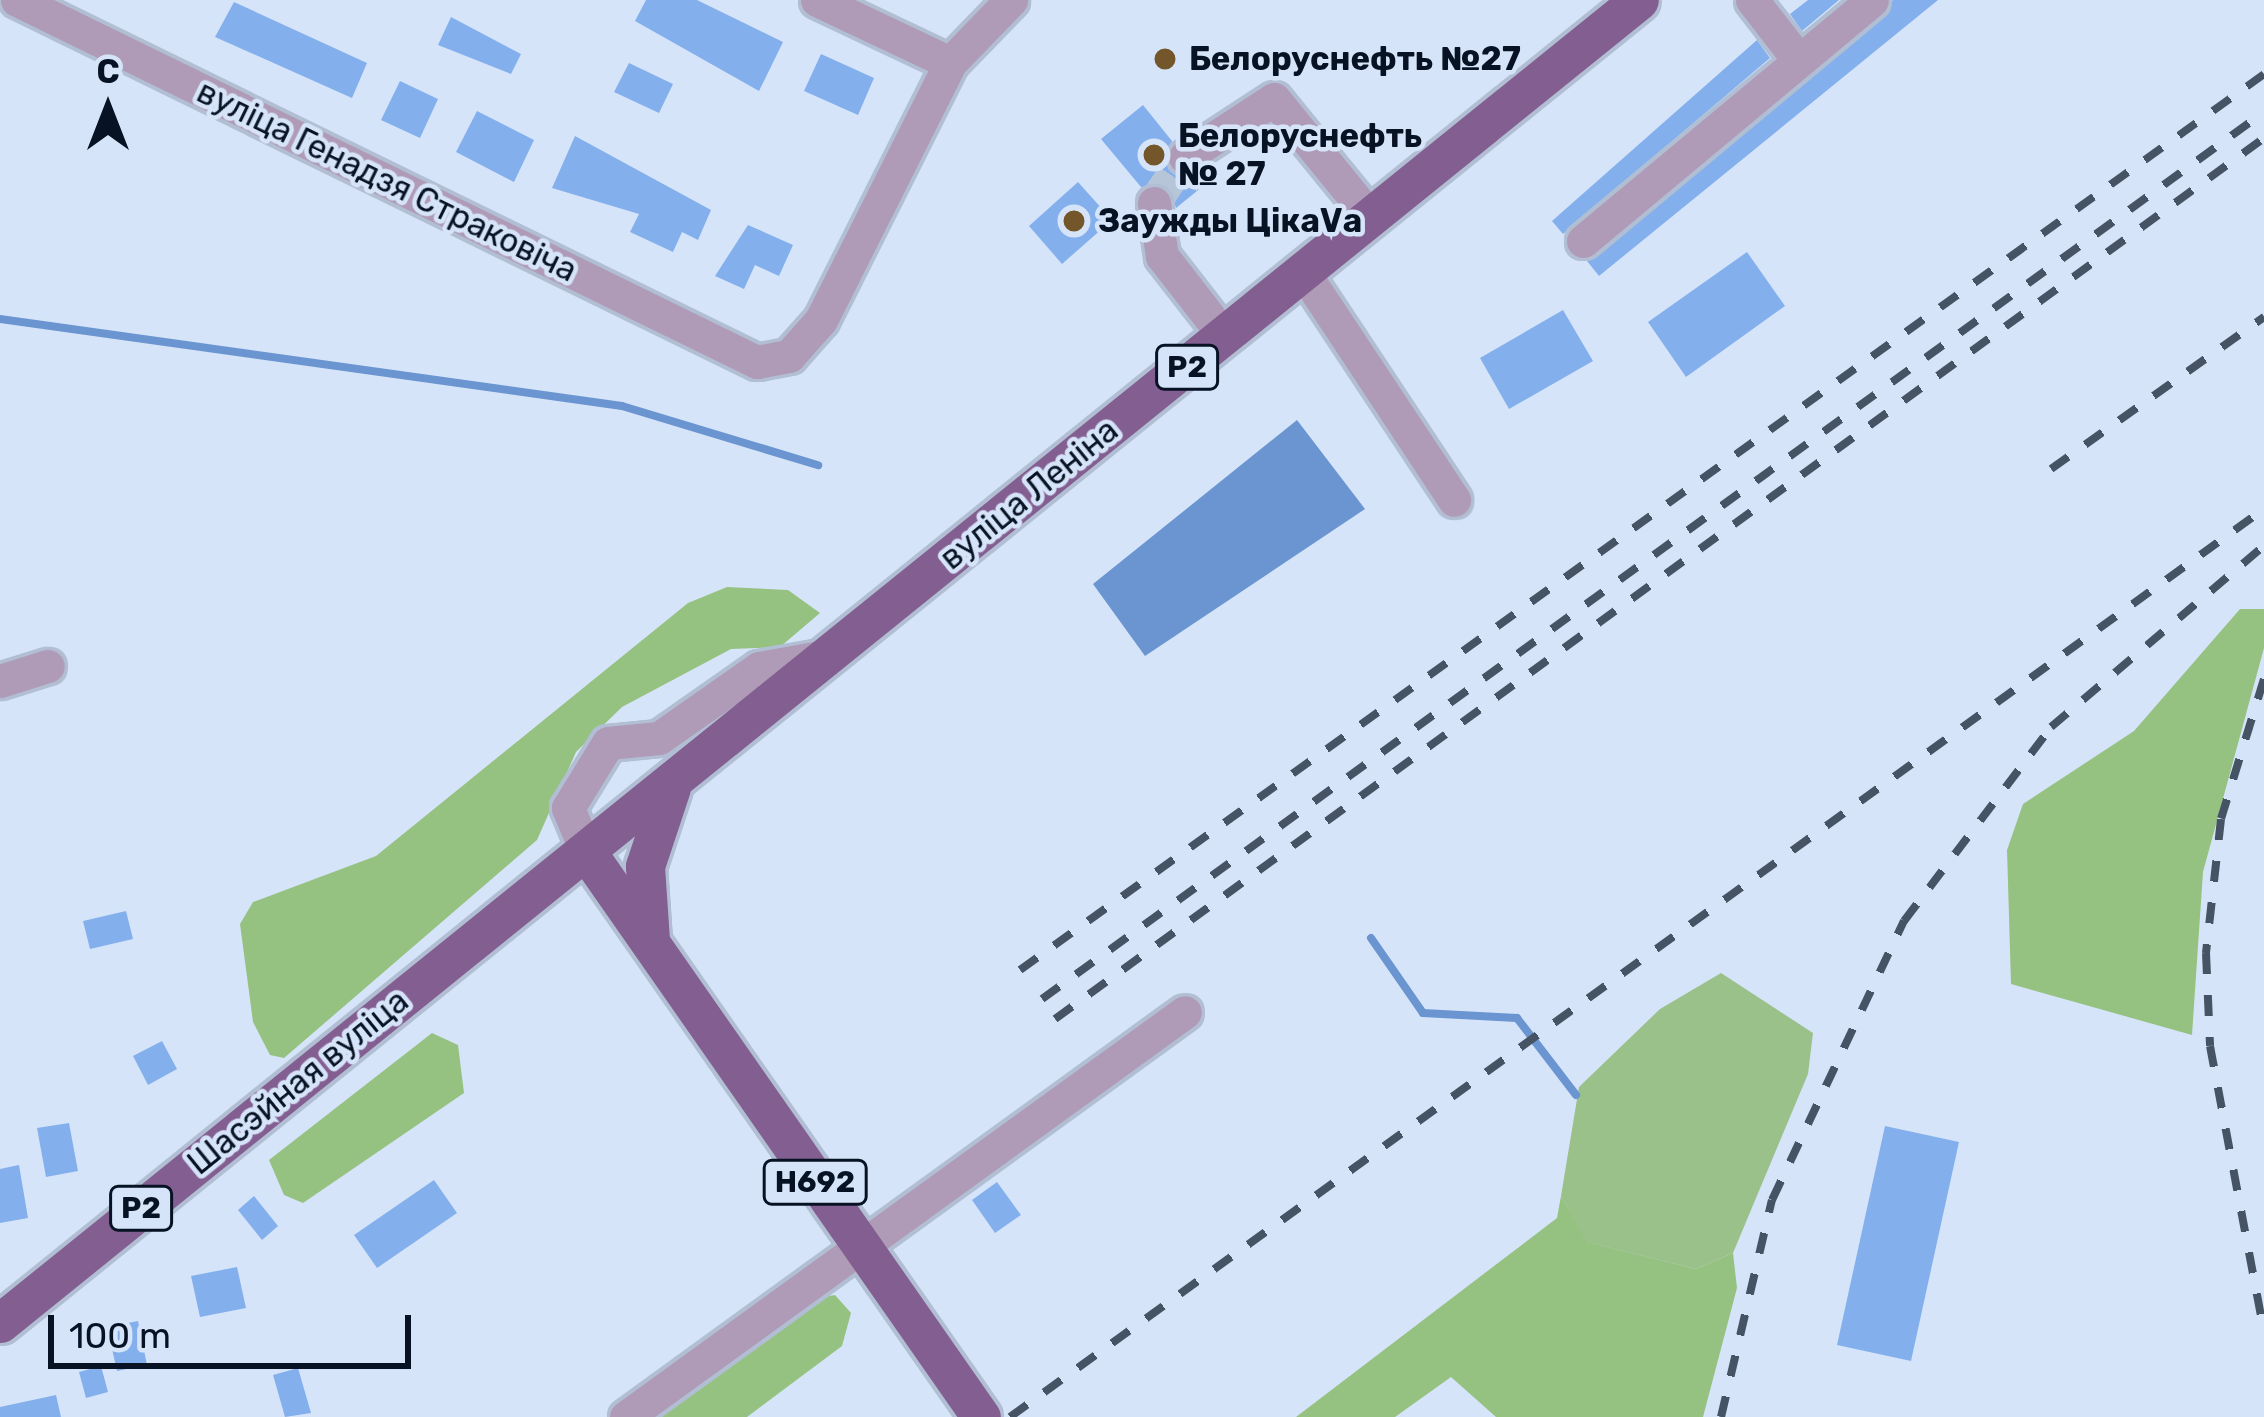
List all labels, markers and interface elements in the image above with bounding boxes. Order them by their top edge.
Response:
place label: Белоруснефть №27 [1189,39,1521,79]
marker: Белоруснефть №27 [1152,46,1178,72]
north arrow [48,48,168,168]
text: С [96,52,120,91]
street label: вуліца Генадзя Страковіча [191,72,583,290]
place label: Белоруснефть № 27 [1178,116,1422,194]
marker: Белоруснефть № 27 [1141,142,1167,168]
place label: Заужды ЦікаVа [1098,201,1362,241]
marker: Заужды ЦікаVа [1061,208,1087,234]
road number: Р2 [1154,343,1220,391]
street label: вуліца Леніна [932,410,1126,578]
street label: Шасэйная вуліца [180,981,416,1183]
road number: Н692 [761,1158,869,1206]
road number: Р2 [108,1184,174,1232]
scale bar [54,1291,417,1365]
text: 100 m [69,1314,171,1357]

